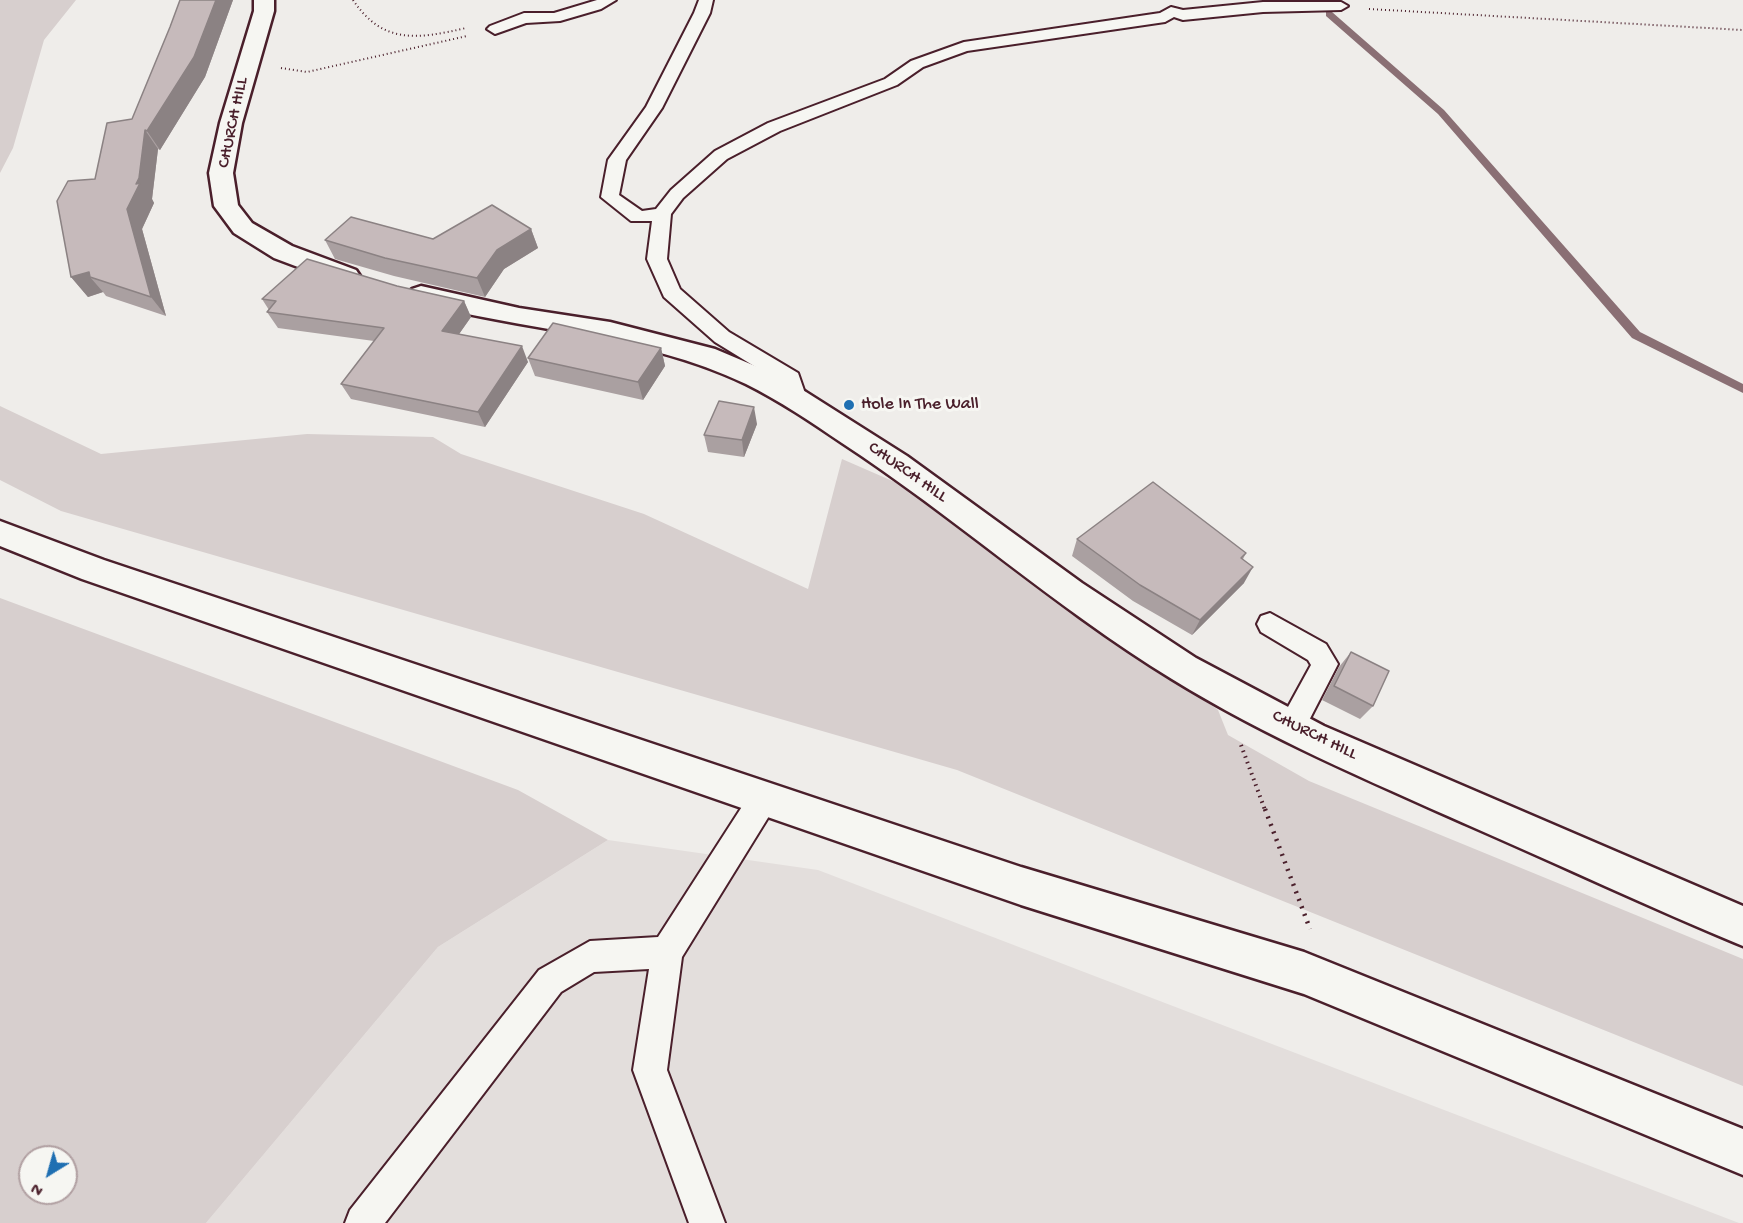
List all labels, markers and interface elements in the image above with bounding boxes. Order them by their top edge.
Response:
street label: CHURCH HILL [214,76,254,170]
place label: Hole In The Wall [861,394,979,416]
marker: Hole In The Wall [842,398,856,412]
street label: CHURCH HILL [863,438,951,508]
street label: CHURCH HILL [1268,706,1360,766]
north arrow [18,1145,78,1205]
text: N [28,1177,48,1199]

